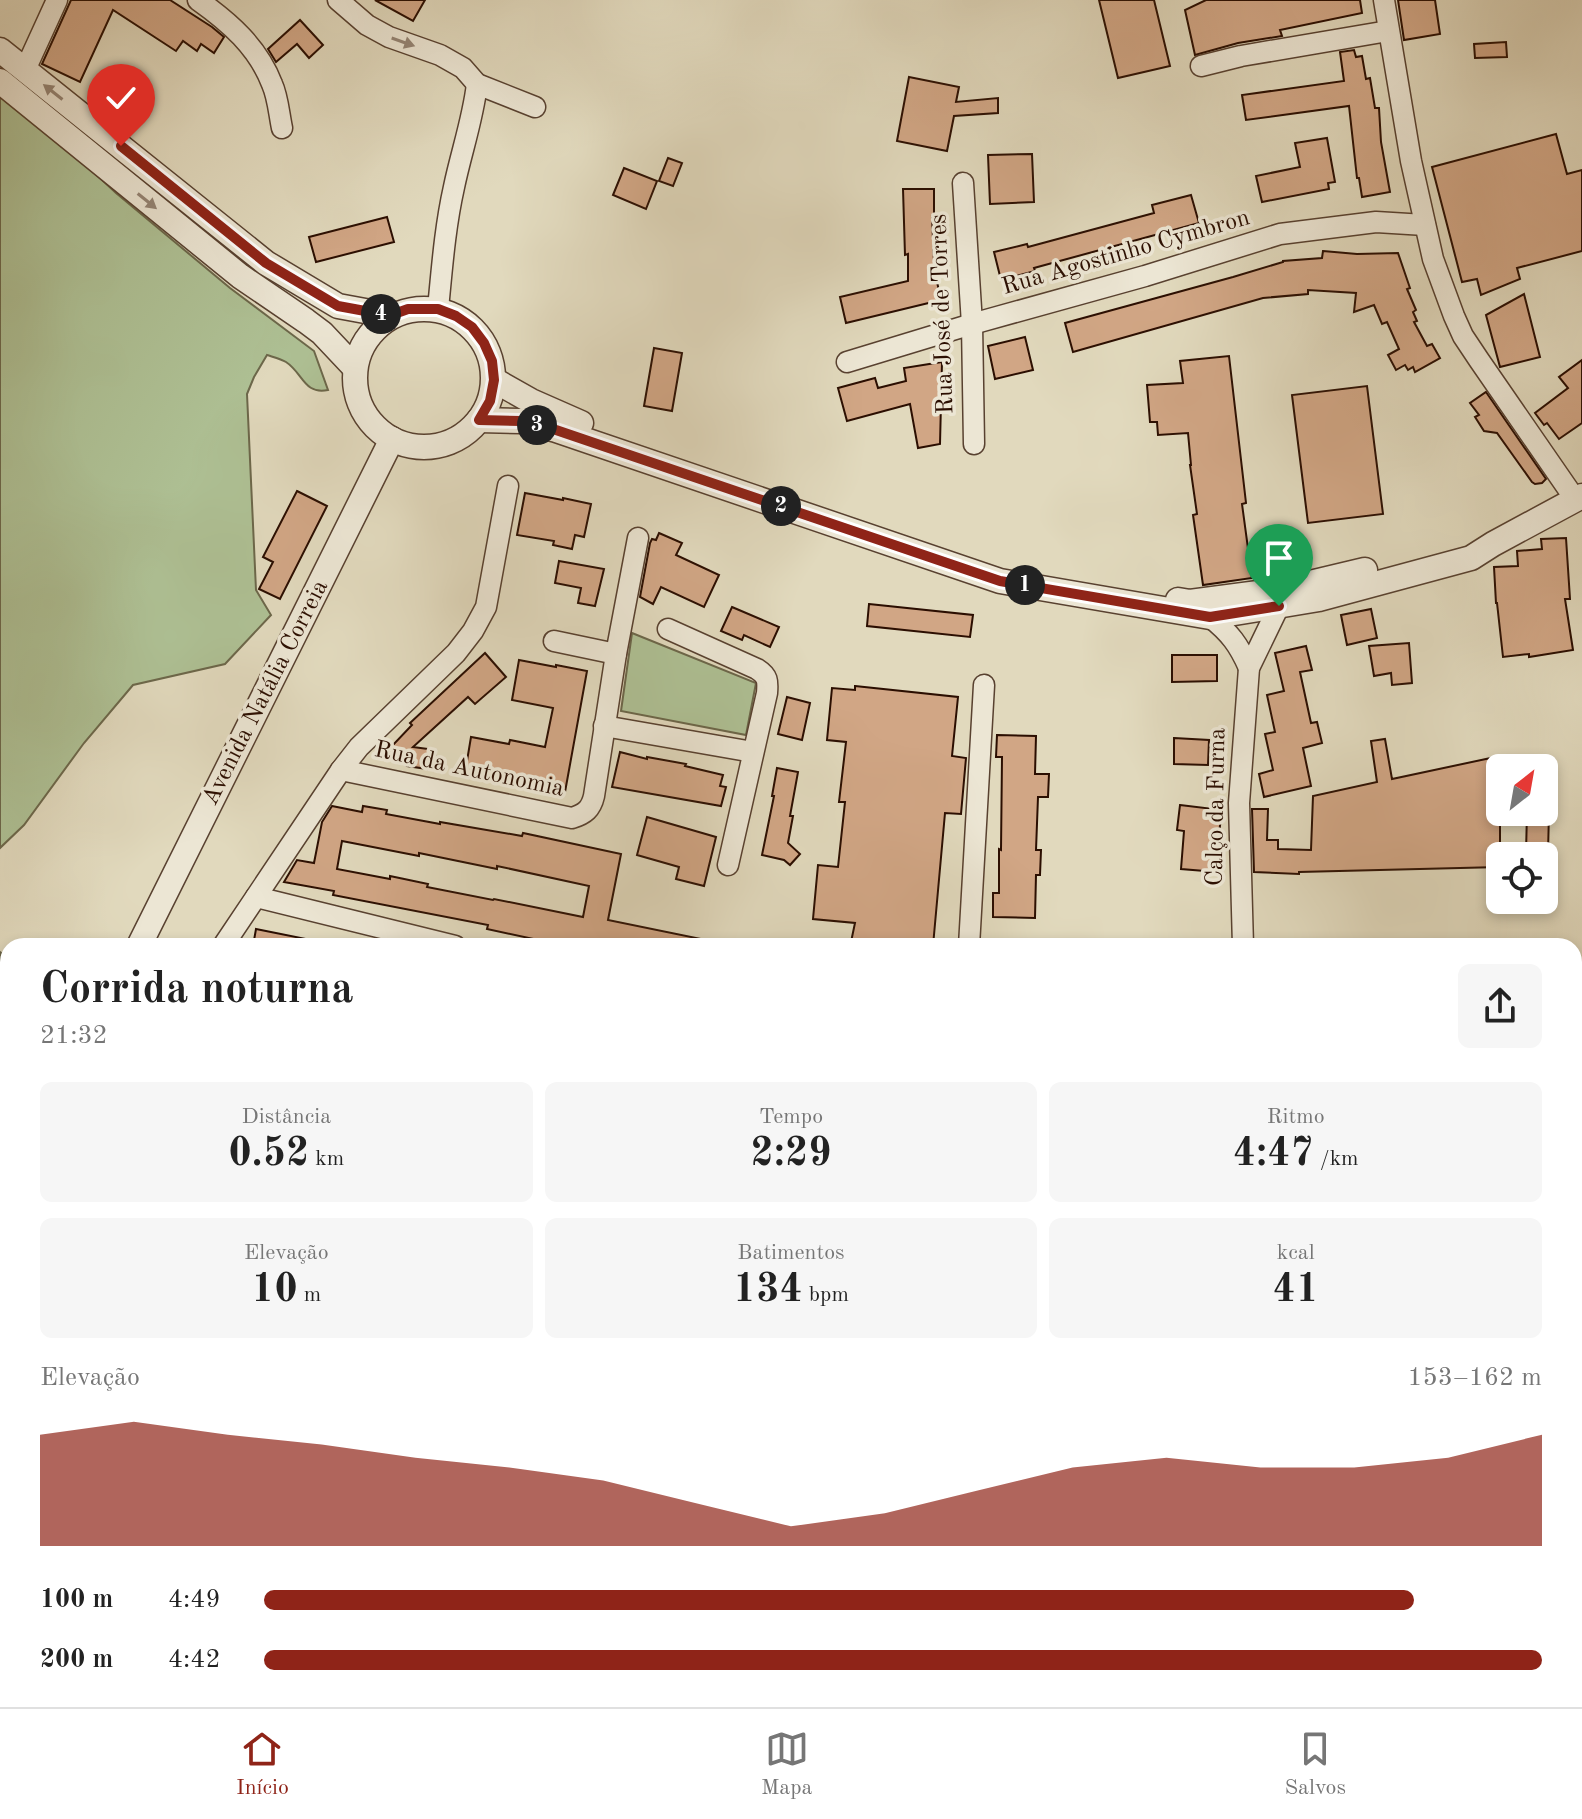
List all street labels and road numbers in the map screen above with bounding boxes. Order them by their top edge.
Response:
street label: Rua Agostinho Cymbron [999,206,1253,300]
street label: Rua José de Torres [928,213,958,415]
street label: Avenida Natália Correia [199,576,333,809]
street label: Calço da Furna [1204,728,1230,886]
street label: Rua da Autonomia [372,738,566,802]

